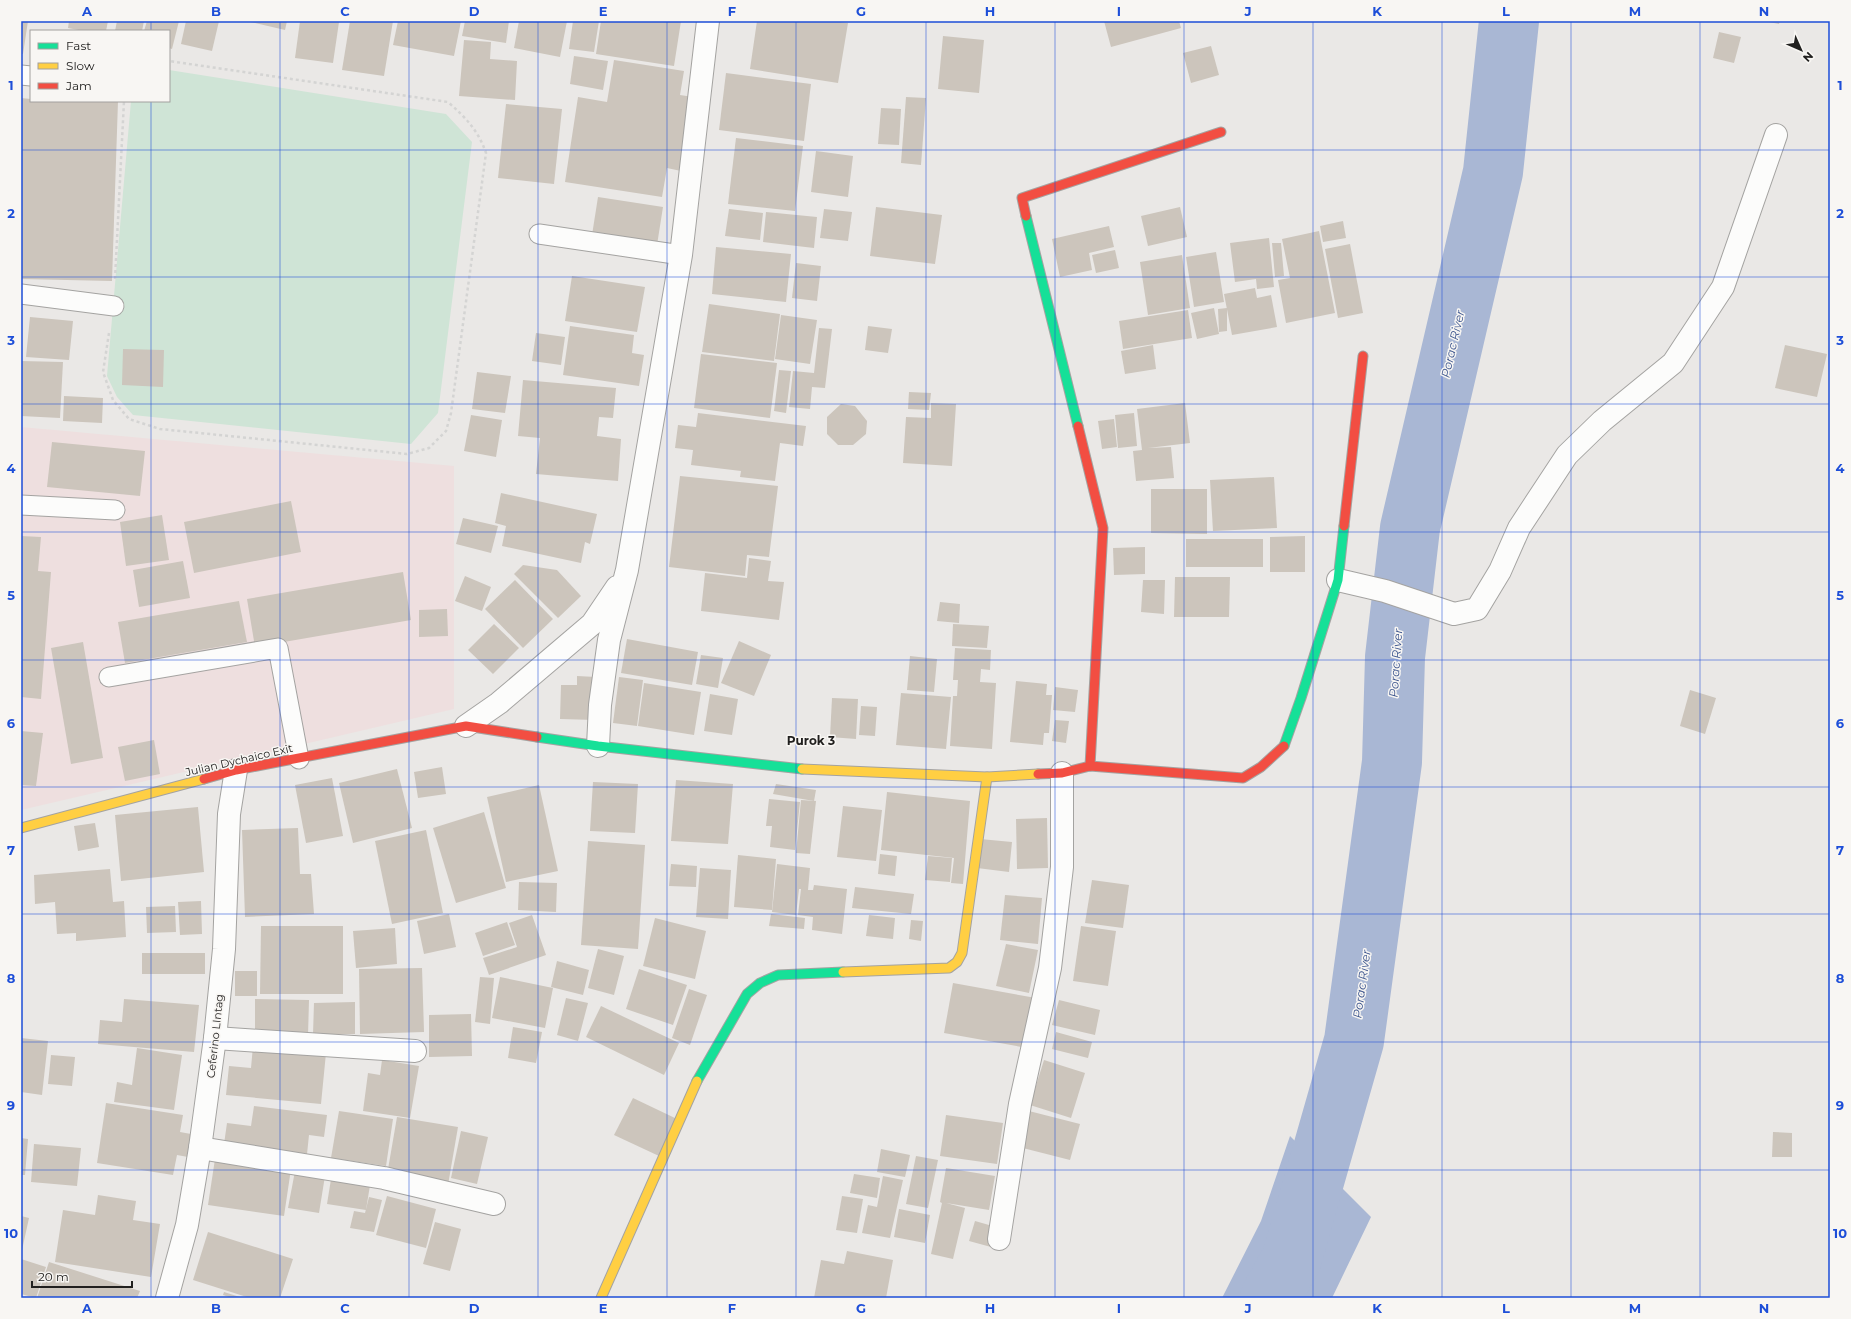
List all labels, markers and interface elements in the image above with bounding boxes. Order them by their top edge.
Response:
text: A [81,3,93,19]
text: B [211,3,221,19]
text: C [340,3,350,19]
text: D [469,3,480,19]
text: E [599,3,608,19]
text: F [728,3,736,19]
text: G [856,3,866,19]
text: H [985,3,995,19]
text: I [1117,3,1121,19]
text: J [1243,3,1252,19]
text: K [1372,3,1382,19]
text: L [1502,3,1510,19]
text: M [1629,3,1641,19]
text: N [1759,3,1769,19]
legend [30,30,170,102]
north arrow [1781,30,1821,70]
text: Fast [66,38,91,53]
text: N [1800,49,1816,65]
text: Slow [66,58,95,73]
text: 1 [8,77,14,93]
text: 1 [1837,77,1843,93]
text: Jam [65,78,92,93]
text: 2 [7,205,15,221]
text: 2 [1836,205,1844,221]
water label: Porac River [1437,308,1468,379]
text: 3 [6,332,15,348]
text: 3 [1835,332,1844,348]
text: 4 [7,460,16,476]
text: 4 [1836,460,1845,476]
text: 5 [7,587,15,603]
text: 5 [1836,587,1844,603]
water label: Porac River [1386,628,1405,698]
text: 6 [7,715,16,731]
text: 6 [1836,715,1845,731]
district label: Purok 3 [787,733,835,748]
street label: Julian Dychaico Exit [183,741,295,779]
text: 7 [7,842,15,858]
text: 7 [1836,842,1844,858]
water label: Porac River [1349,949,1374,1019]
text: 8 [7,970,16,986]
text: 8 [1836,970,1845,986]
street label: Ceferino LIntag [204,993,226,1079]
text: 9 [7,1097,15,1113]
text: 9 [1836,1097,1844,1113]
text: 10 [4,1225,18,1241]
text: 10 [1833,1225,1847,1241]
scale bar [32,1263,132,1289]
text: 20 m [38,1269,69,1284]
text: A [81,1300,93,1316]
text: B [211,1300,221,1316]
text: C [340,1300,350,1316]
text: D [469,1300,480,1316]
text: E [599,1300,608,1316]
text: F [728,1300,736,1316]
text: G [856,1300,866,1316]
text: H [985,1300,995,1316]
text: I [1117,1300,1121,1316]
text: J [1243,1300,1252,1316]
text: K [1372,1300,1382,1316]
text: L [1502,1300,1510,1316]
text: M [1629,1300,1641,1316]
text: N [1759,1300,1769,1316]

